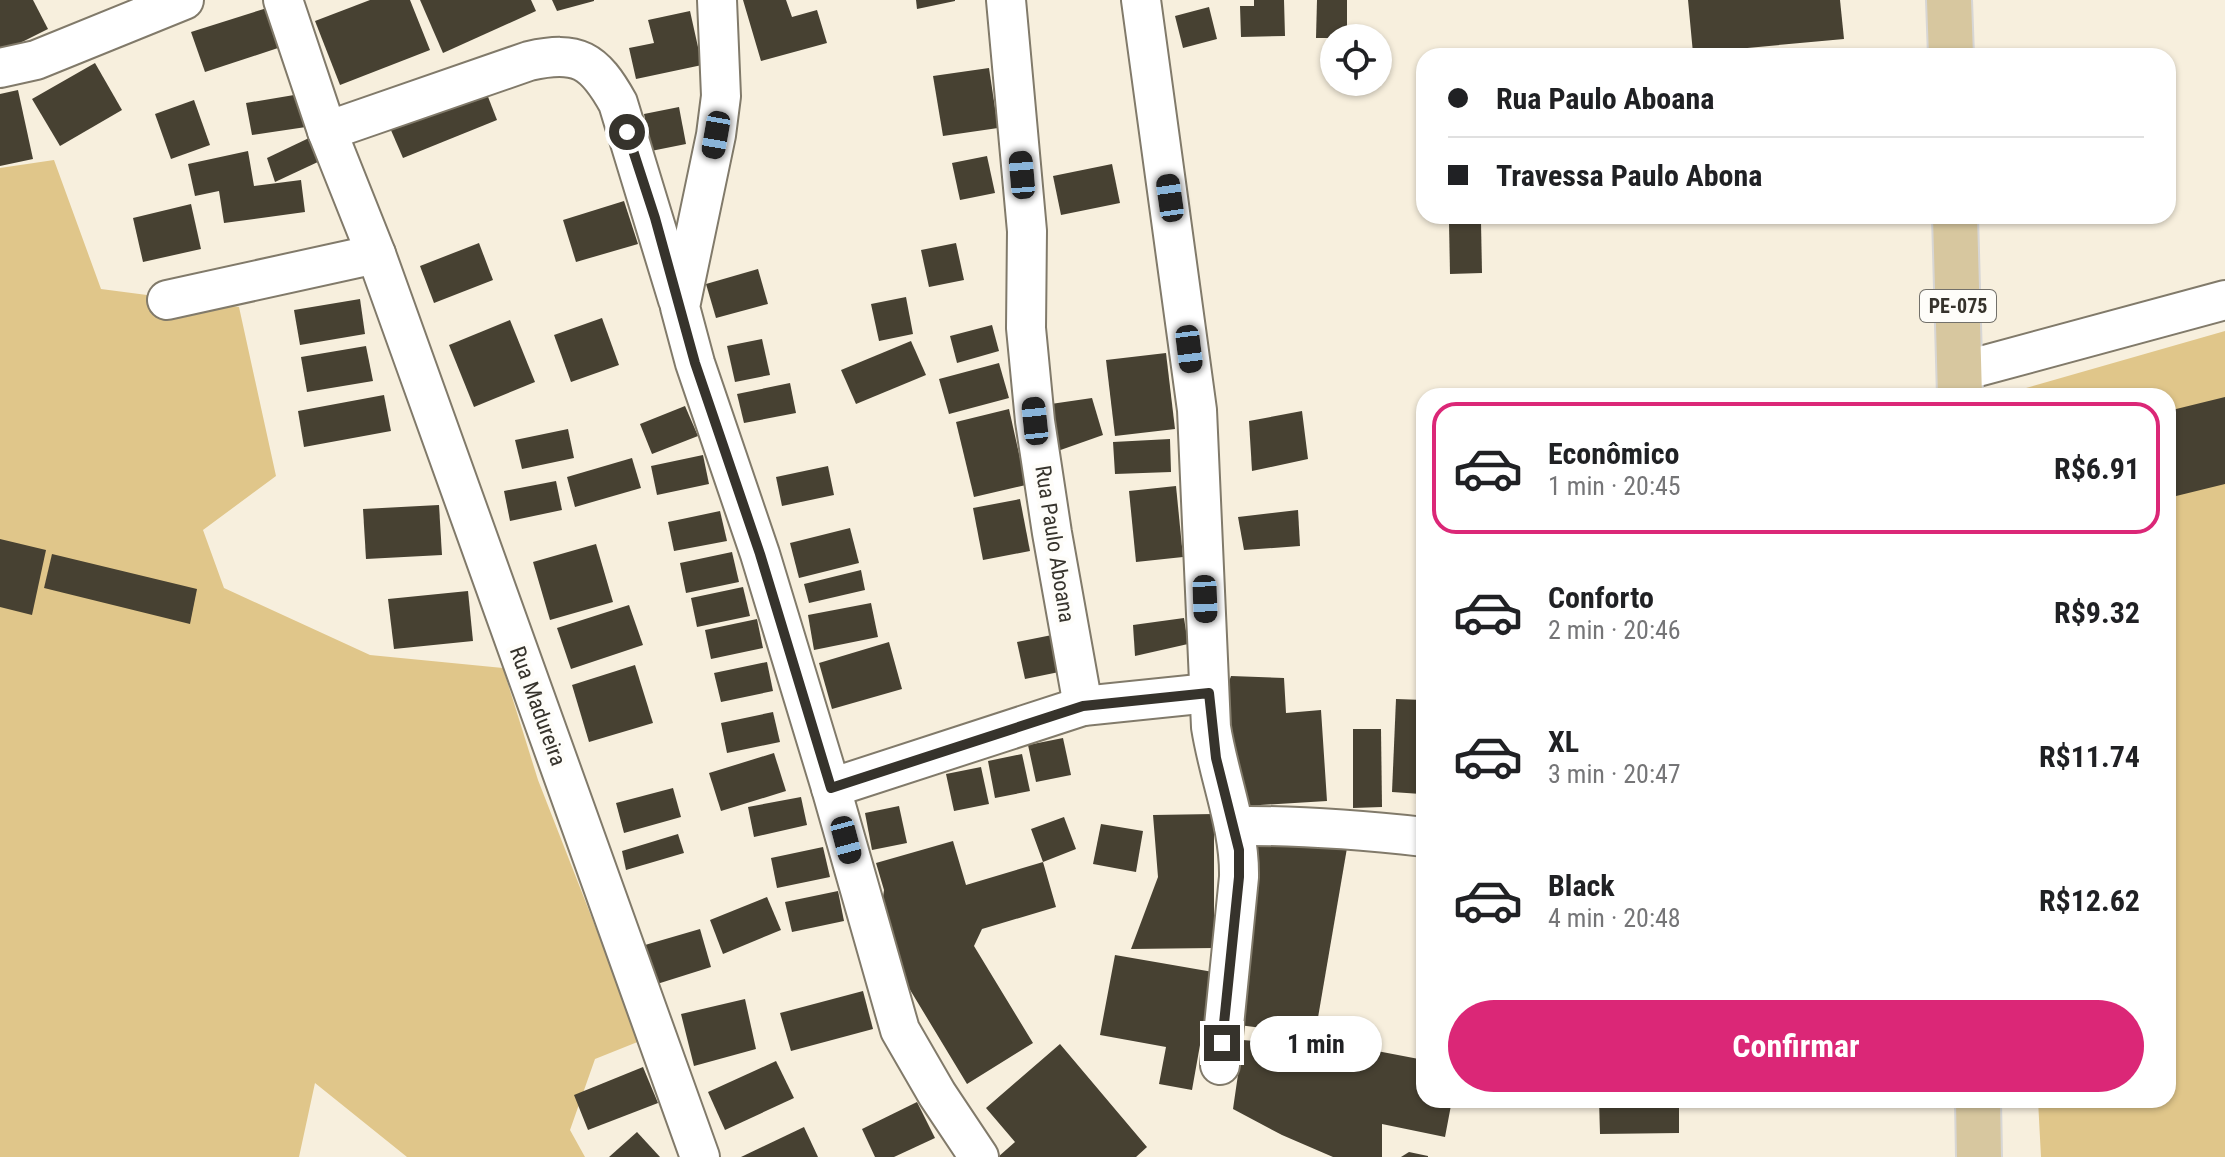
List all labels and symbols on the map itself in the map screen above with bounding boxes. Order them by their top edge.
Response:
car [700,109,732,161]
route start [609,114,645,150]
car [1008,150,1036,200]
car [1155,173,1185,223]
road number: PE-075 [1920,290,1996,322]
car [1174,324,1204,374]
car [1021,396,1049,446]
street label: Rua Paulo Aboana [1030,464,1080,624]
car [1192,575,1218,623]
street label: Rua Madureira [505,643,571,769]
car [828,814,864,866]
callout: 1 min [1250,1015,1382,1071]
route end [1204,1025,1240,1061]

